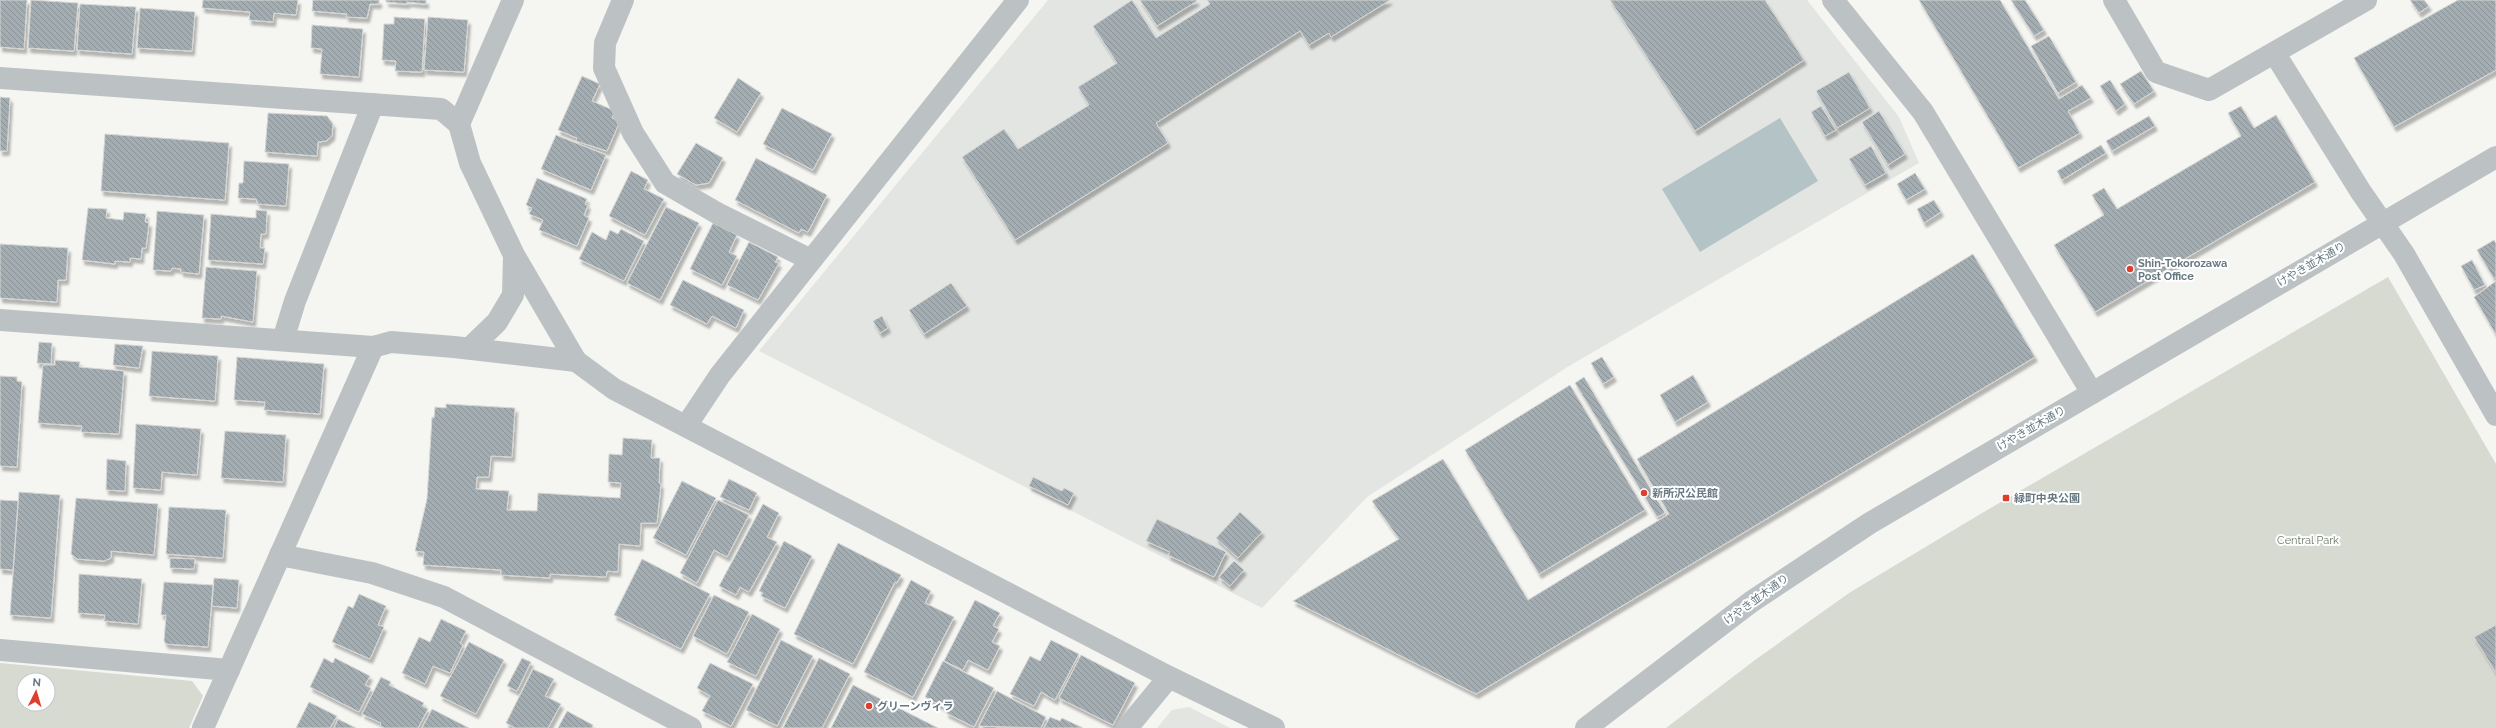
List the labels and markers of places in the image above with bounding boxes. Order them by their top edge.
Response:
place label: Shin-Tokorozawa Post Office [2138,257,2227,283]
marker: Shin-Tokorozawa Post Office [2125,264,2135,274]
place label: 新所沢公民館 [1652,487,1718,500]
marker: 新所沢公民館 [1639,488,1649,498]
place label: 緑町中央公園 [2014,492,2080,505]
marker: 緑町中央公園 [2001,493,2011,503]
place label: グリーンヴィラ [877,700,953,713]
marker: グリーンヴィラ [864,701,874,711]

